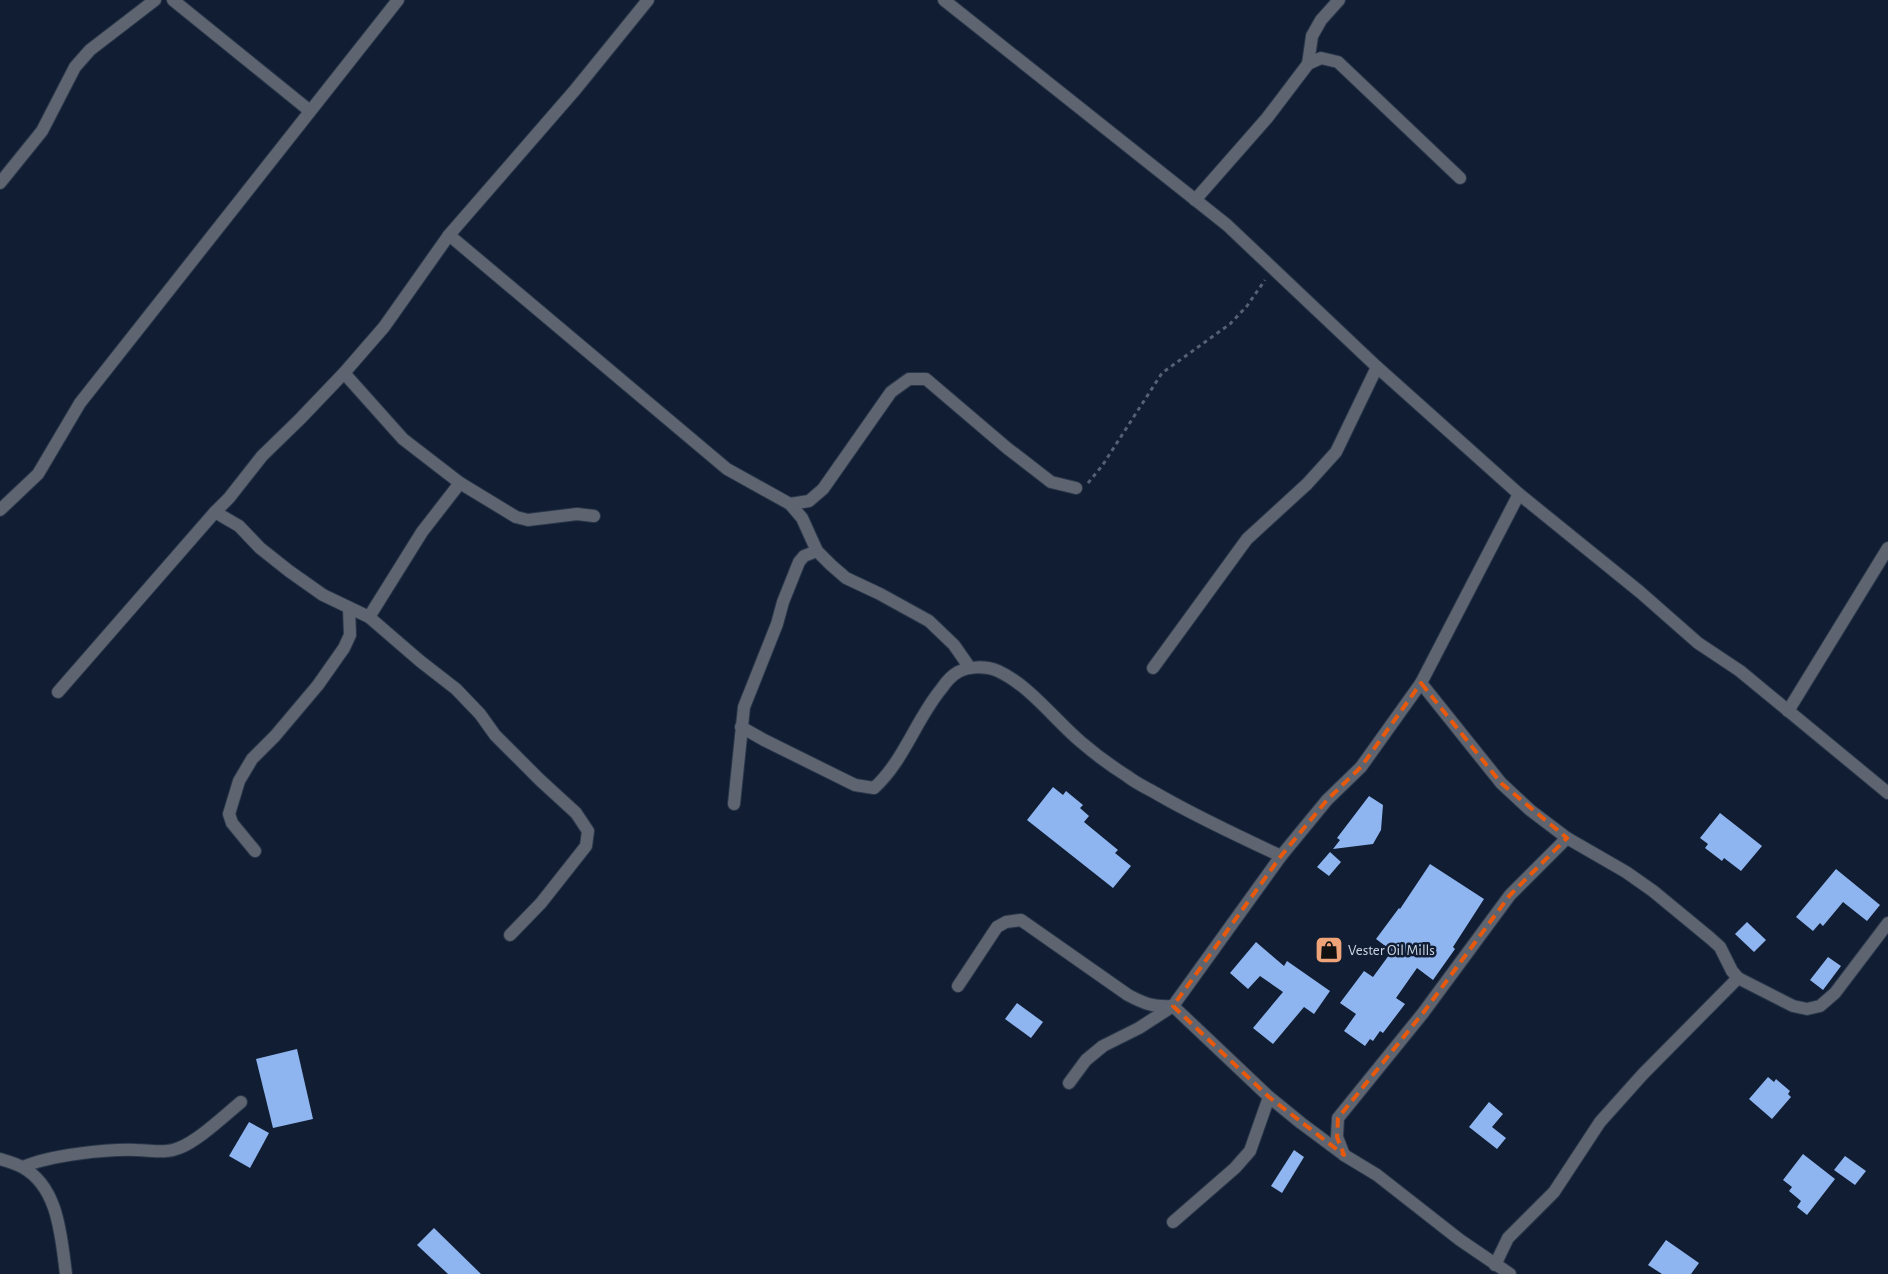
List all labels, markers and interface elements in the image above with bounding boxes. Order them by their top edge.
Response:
shop icon: Vester Oil Mills [1314,935,1344,965]
place label: Vester Oil Mills [1348,943,1435,958]

